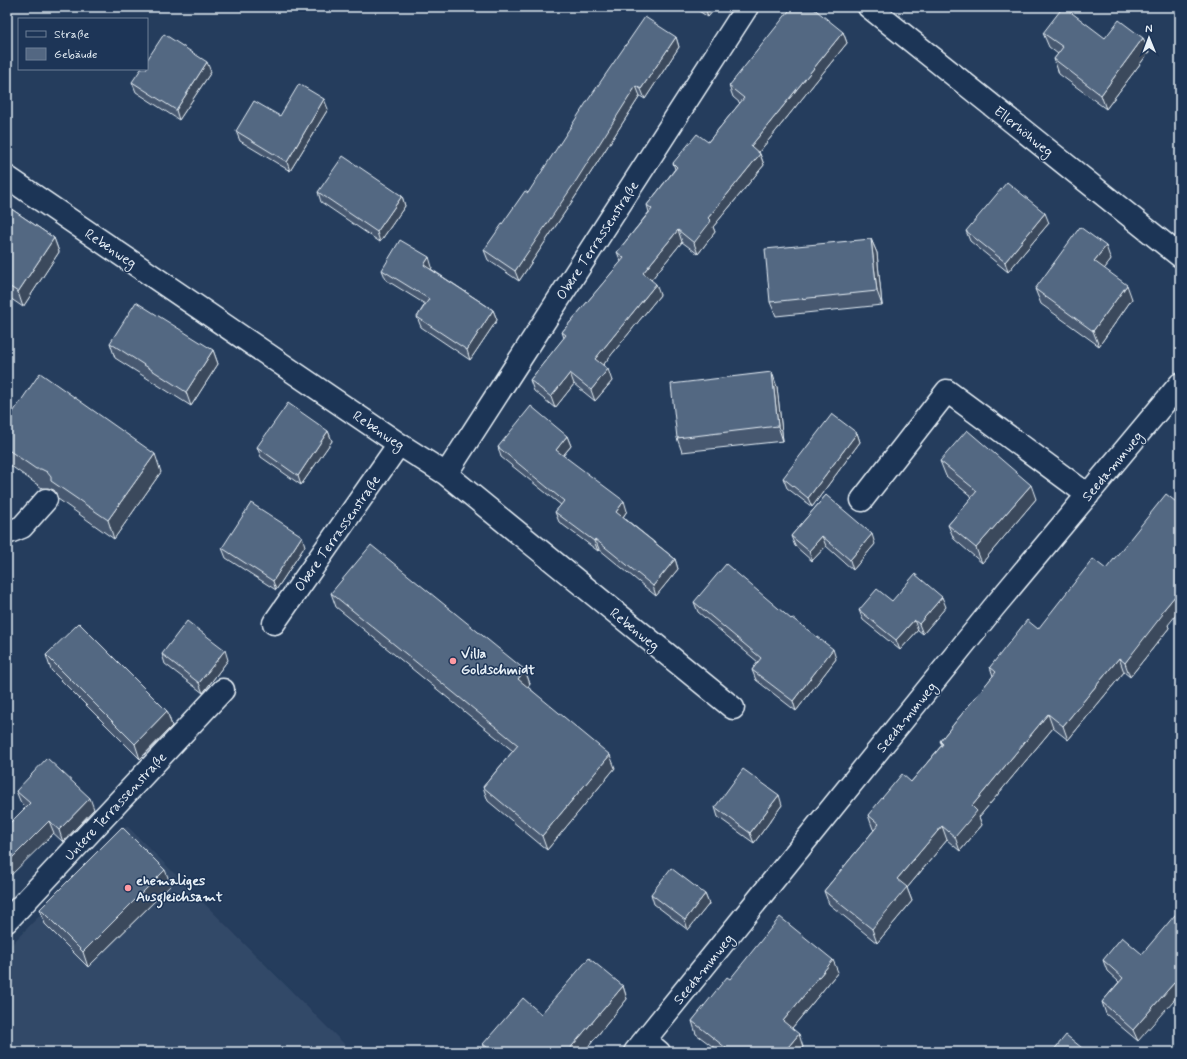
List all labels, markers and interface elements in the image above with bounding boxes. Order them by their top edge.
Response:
legend [18,18,148,70]
north arrow [1129,18,1169,58]
text: N [1145,22,1153,36]
text: Straße [54,27,89,43]
text: Gebäude [54,47,97,63]
street label: Ellerhöhweg [989,102,1057,162]
street label: Obere Terrassenstraße [553,177,643,304]
street label: Rebenweg [80,225,140,274]
street label: Rebenweg [348,407,408,456]
street label: Seedammweg [1078,428,1148,506]
street label: Obere Terrassenstraße [291,472,385,595]
street label: Rebenweg [605,604,663,656]
place label: Villa Goldschmidt [461,645,535,679]
marker: Villa Goldschmidt [448,656,458,666]
street label: Seedammweg [873,679,942,757]
street label: Untere Terrassenstraße [61,748,171,865]
place label: ehemaliges Ausgleichsamt [136,872,223,909]
marker: ehemaliges Ausgleichsamt [123,883,133,893]
street label: Seedammweg [670,931,739,1009]

